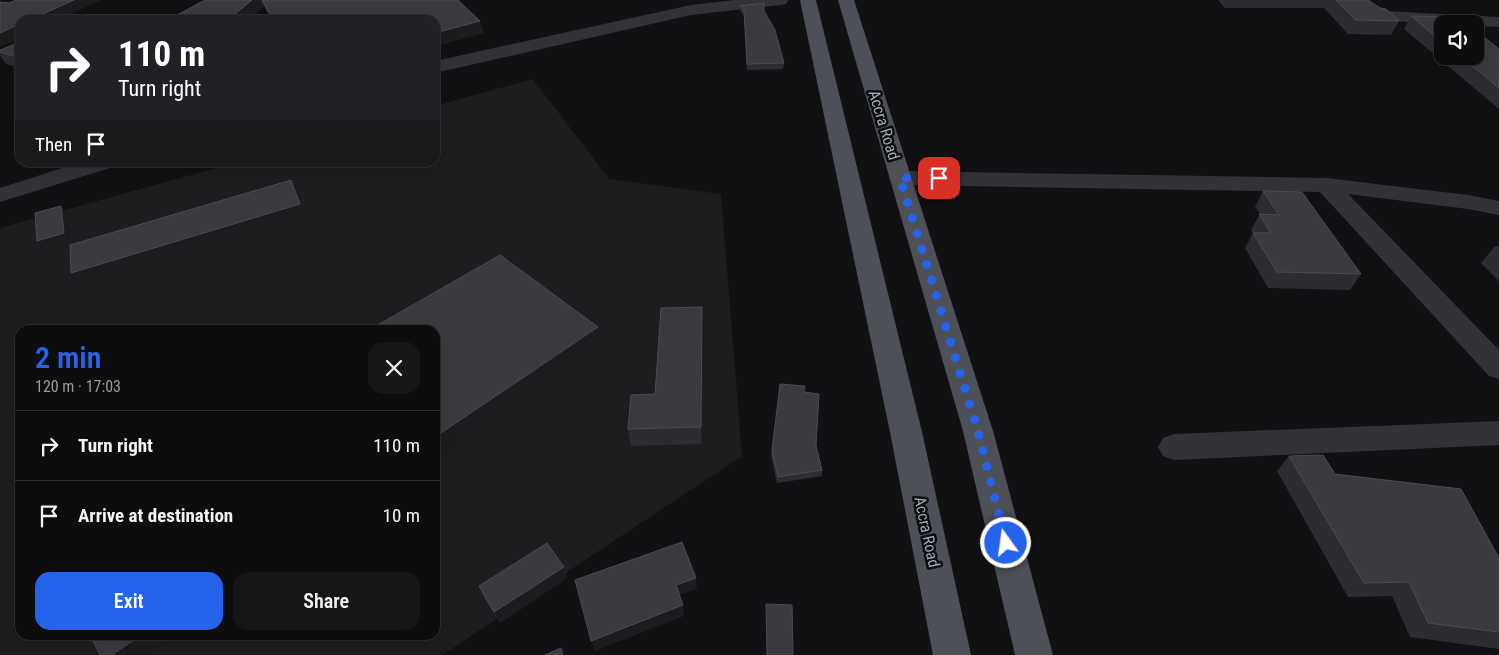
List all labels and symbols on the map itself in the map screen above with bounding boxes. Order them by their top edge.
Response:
street label: Accra Road [864,88,904,162]
pin [918,157,960,199]
street label: Accra Road [910,495,944,569]
position arrow [979,516,1031,568]

